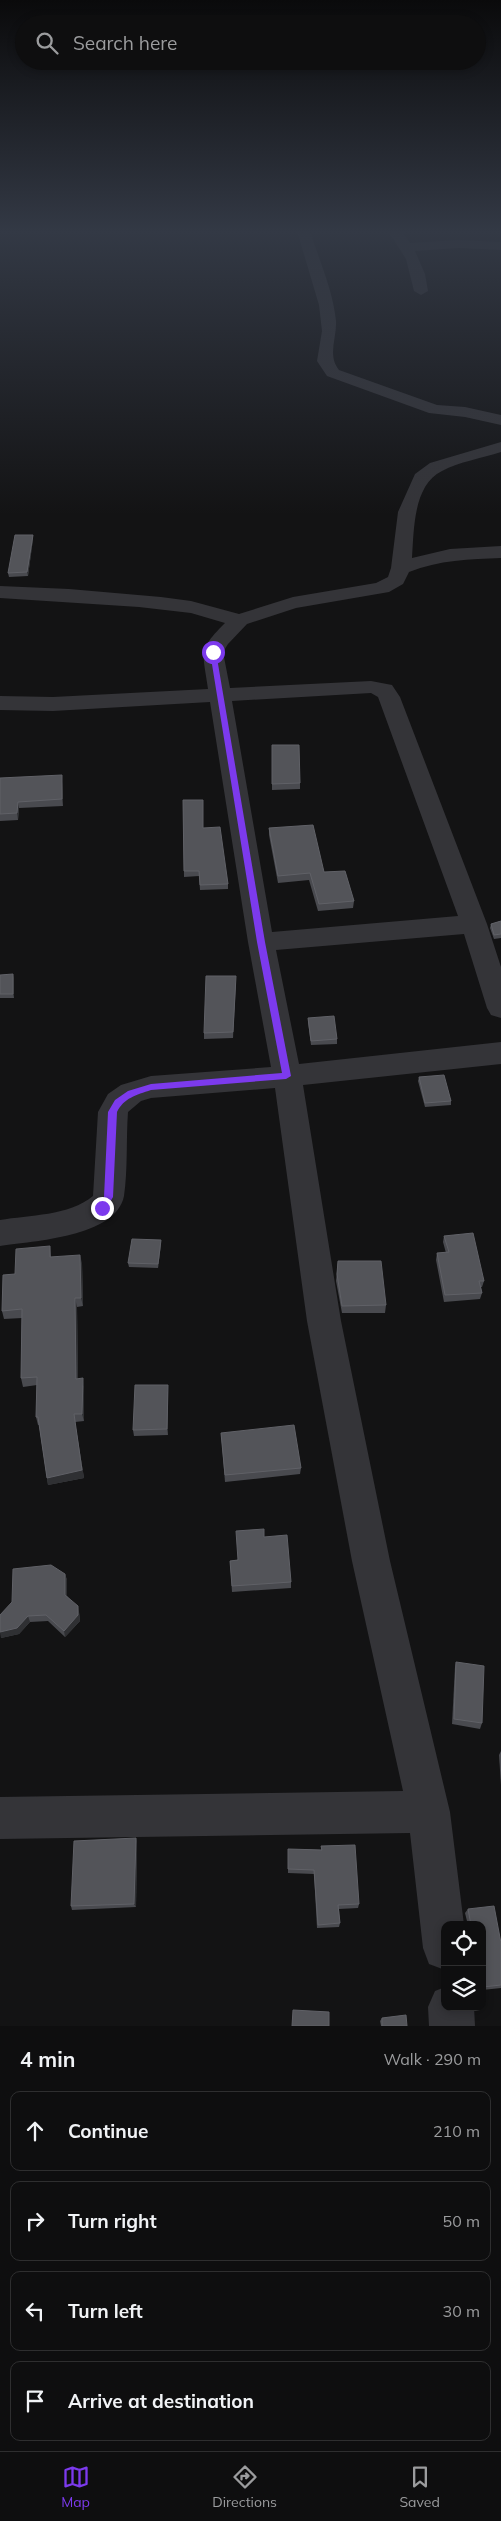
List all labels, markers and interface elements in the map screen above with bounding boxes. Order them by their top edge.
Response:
search box [15,15,486,70]
icon: search [33,29,61,57]
text: Search here [73,31,177,55]
route start [202,641,225,664]
route end [91,1197,114,1220]
map controls [441,1921,486,2011]
button: locate [441,1921,486,1966]
button: layers [441,1966,486,2011]
text: 4 min [20,2046,75,2072]
text: Walk · 290 m [383,2049,481,2069]
icon: ahead [21,2117,49,2145]
text: Continue [68,2119,148,2143]
text: 210 m [433,2121,480,2141]
icon: right [21,2207,49,2235]
text: Turn right [68,2209,157,2233]
text: 50 m [443,2211,480,2231]
icon: left [21,2297,49,2325]
text: Turn left [68,2299,143,2323]
text: 30 m [443,2301,480,2321]
icon: arrive [21,2387,49,2415]
text: Arrive at destination [68,2389,254,2413]
tab: Map [61,2463,90,2511]
tab: Directions [212,2463,277,2511]
tab: Saved [399,2463,440,2511]

